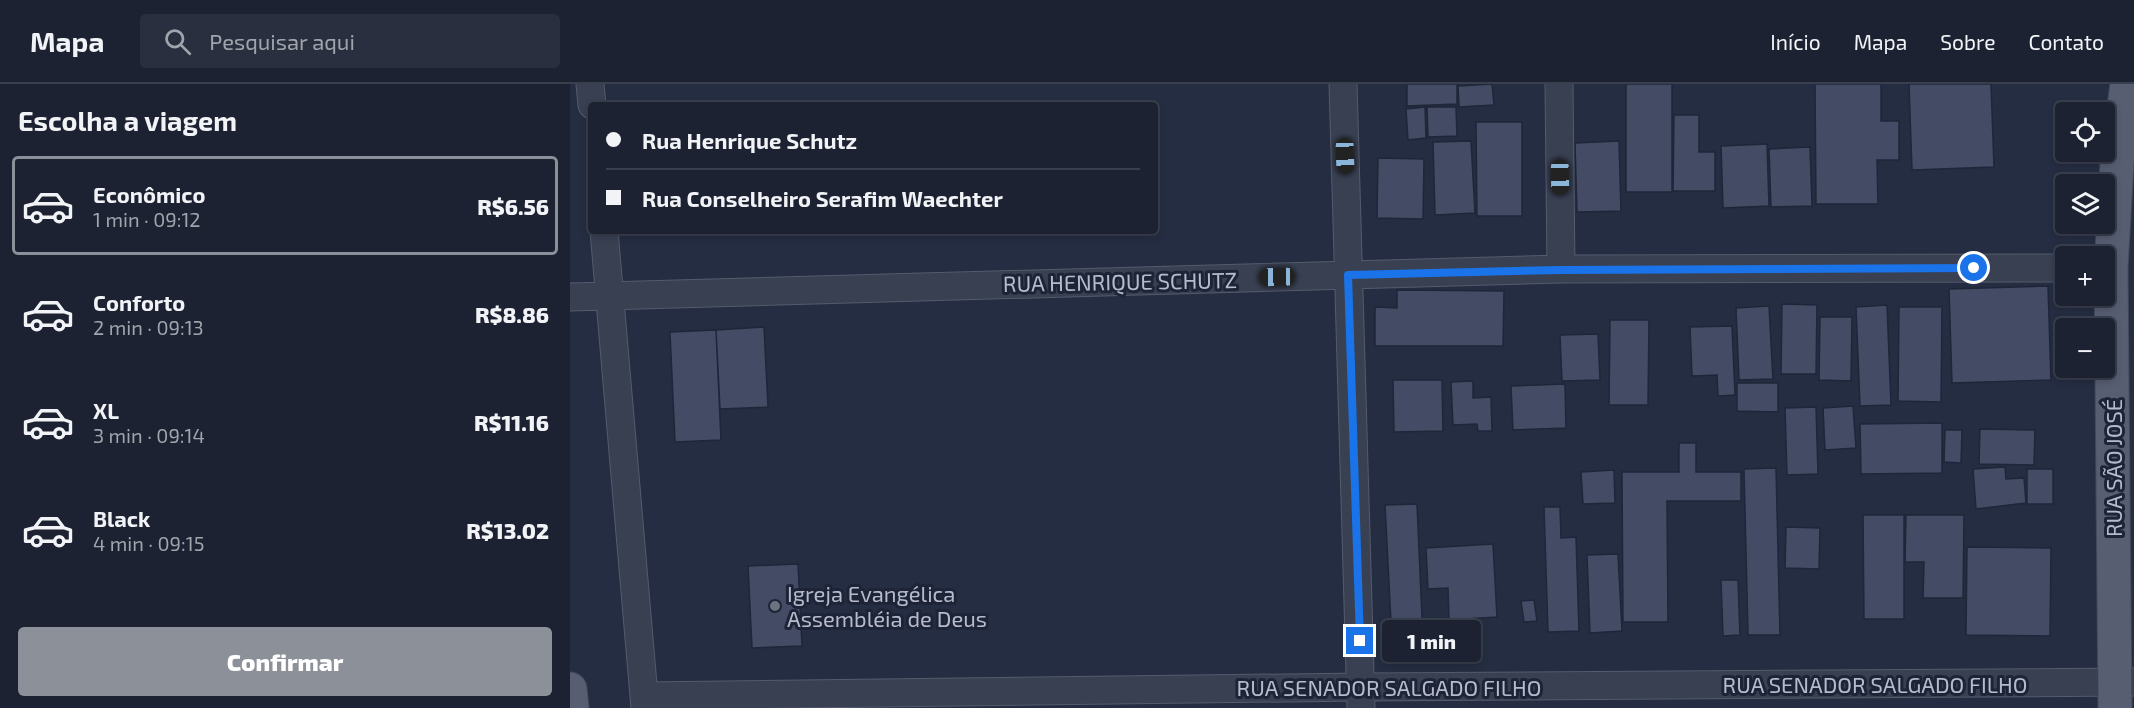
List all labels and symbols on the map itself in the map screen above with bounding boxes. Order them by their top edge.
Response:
car [1335,138,1355,174]
car [1551,159,1569,195]
route start [1960,254,1987,281]
street label: RUA HENRIQUE SCHUTZ [1003,266,1237,297]
car [1259,268,1295,286]
street label: RUA SÃO JOSÉ [2100,399,2126,537]
place label: Igreja Evangélica Assembléia de Deus [787,580,987,631]
marker: Igreja Evangélica Assembléia de Deus [768,599,782,613]
callout: 1 min [1381,620,1480,662]
route end [1346,627,1373,654]
street label: RUA SENADOR SALGADO FILHO [1723,671,2027,697]
street label: RUA SENADOR SALGADO FILHO [1237,674,1541,700]

